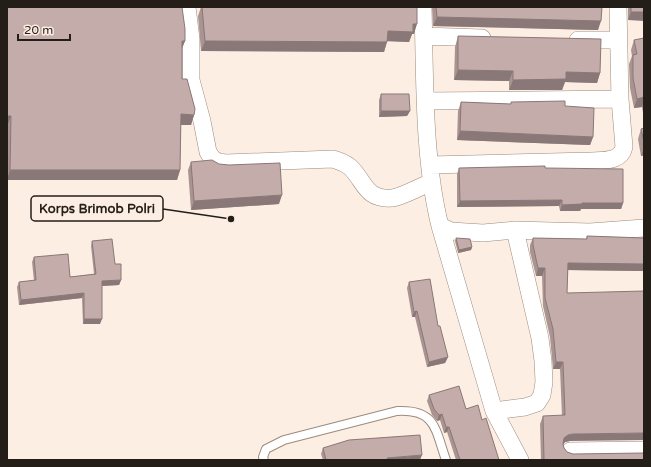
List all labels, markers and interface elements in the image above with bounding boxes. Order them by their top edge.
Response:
scale bar [18,16,70,42]
text: 20 m [24,23,53,37]
callout: Korps Brimob Polri [31,196,163,221]
text: Korps Brimob Polri [39,201,155,217]

